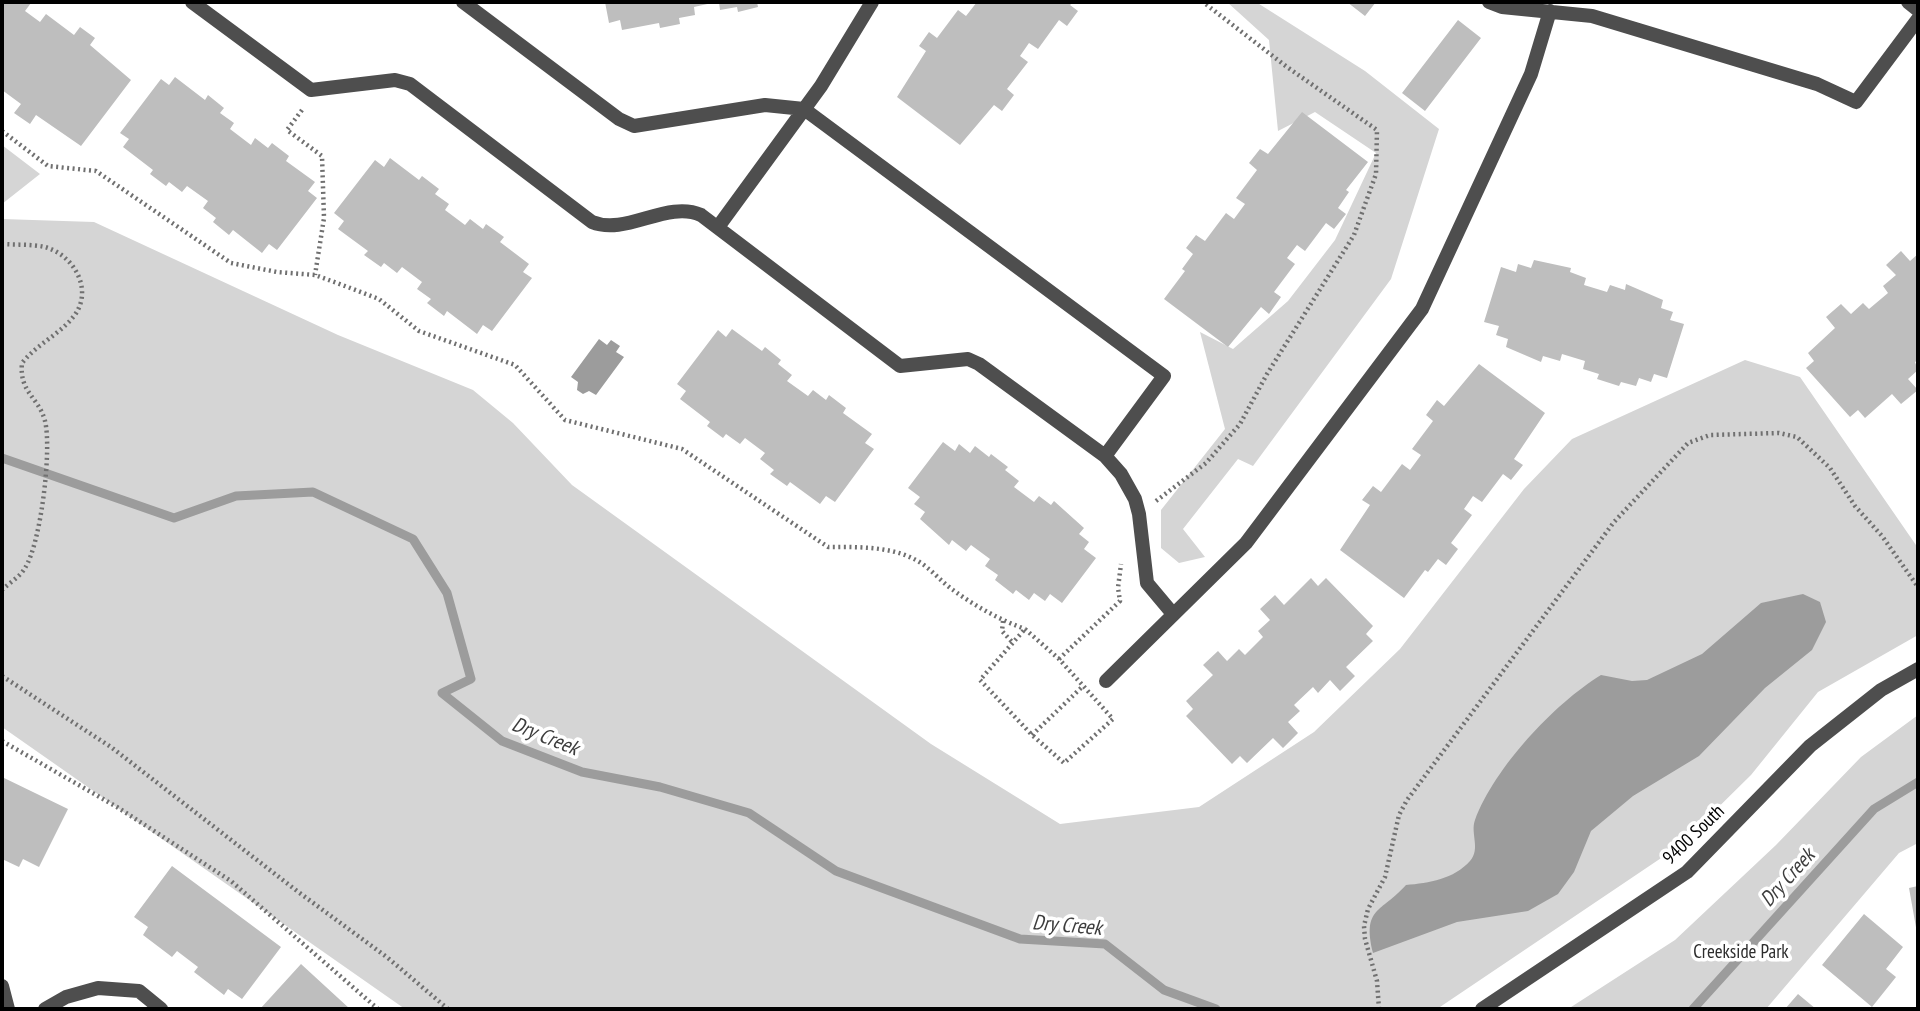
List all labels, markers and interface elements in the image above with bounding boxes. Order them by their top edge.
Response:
water label: Dry Creek [508,712,582,762]
street label: 9400 South [1659,800,1729,870]
water label: Dry Creek [1755,844,1821,912]
water label: Dry Creek [1031,910,1103,942]
park label: Creekside Park [1693,942,1789,964]

